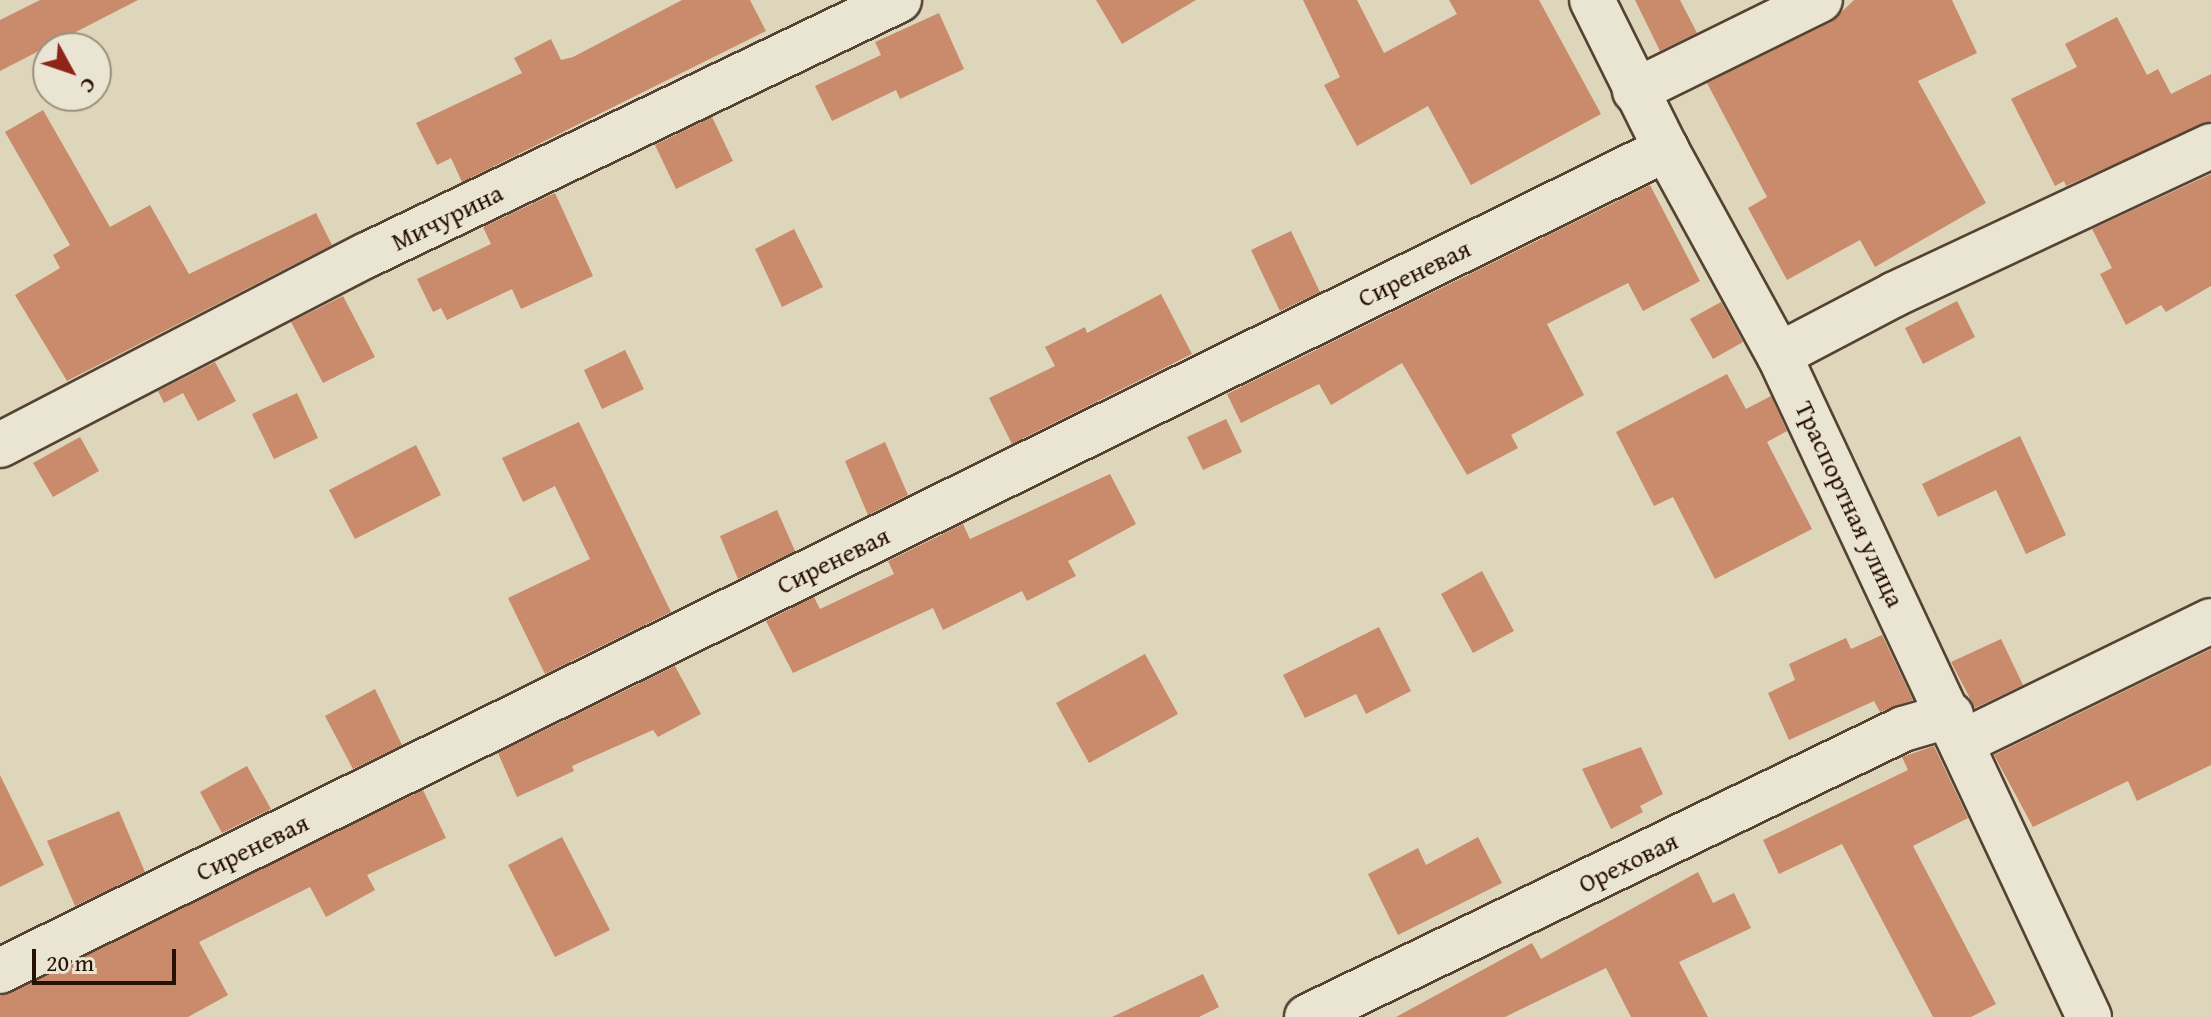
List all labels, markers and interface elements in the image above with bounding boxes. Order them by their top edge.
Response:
north arrow [32,32,112,112]
text: С [73,71,105,101]
street label: Мичурина [386,177,508,257]
street label: Сиреневая [1353,232,1475,314]
street label: Траспортная улица [1789,396,1911,612]
street label: Сиреневая [772,519,894,601]
street label: Сиреневая [191,806,313,888]
street label: Ореховая [1573,825,1683,899]
scale bar [36,933,180,983]
text: 20 m [46,945,94,980]

